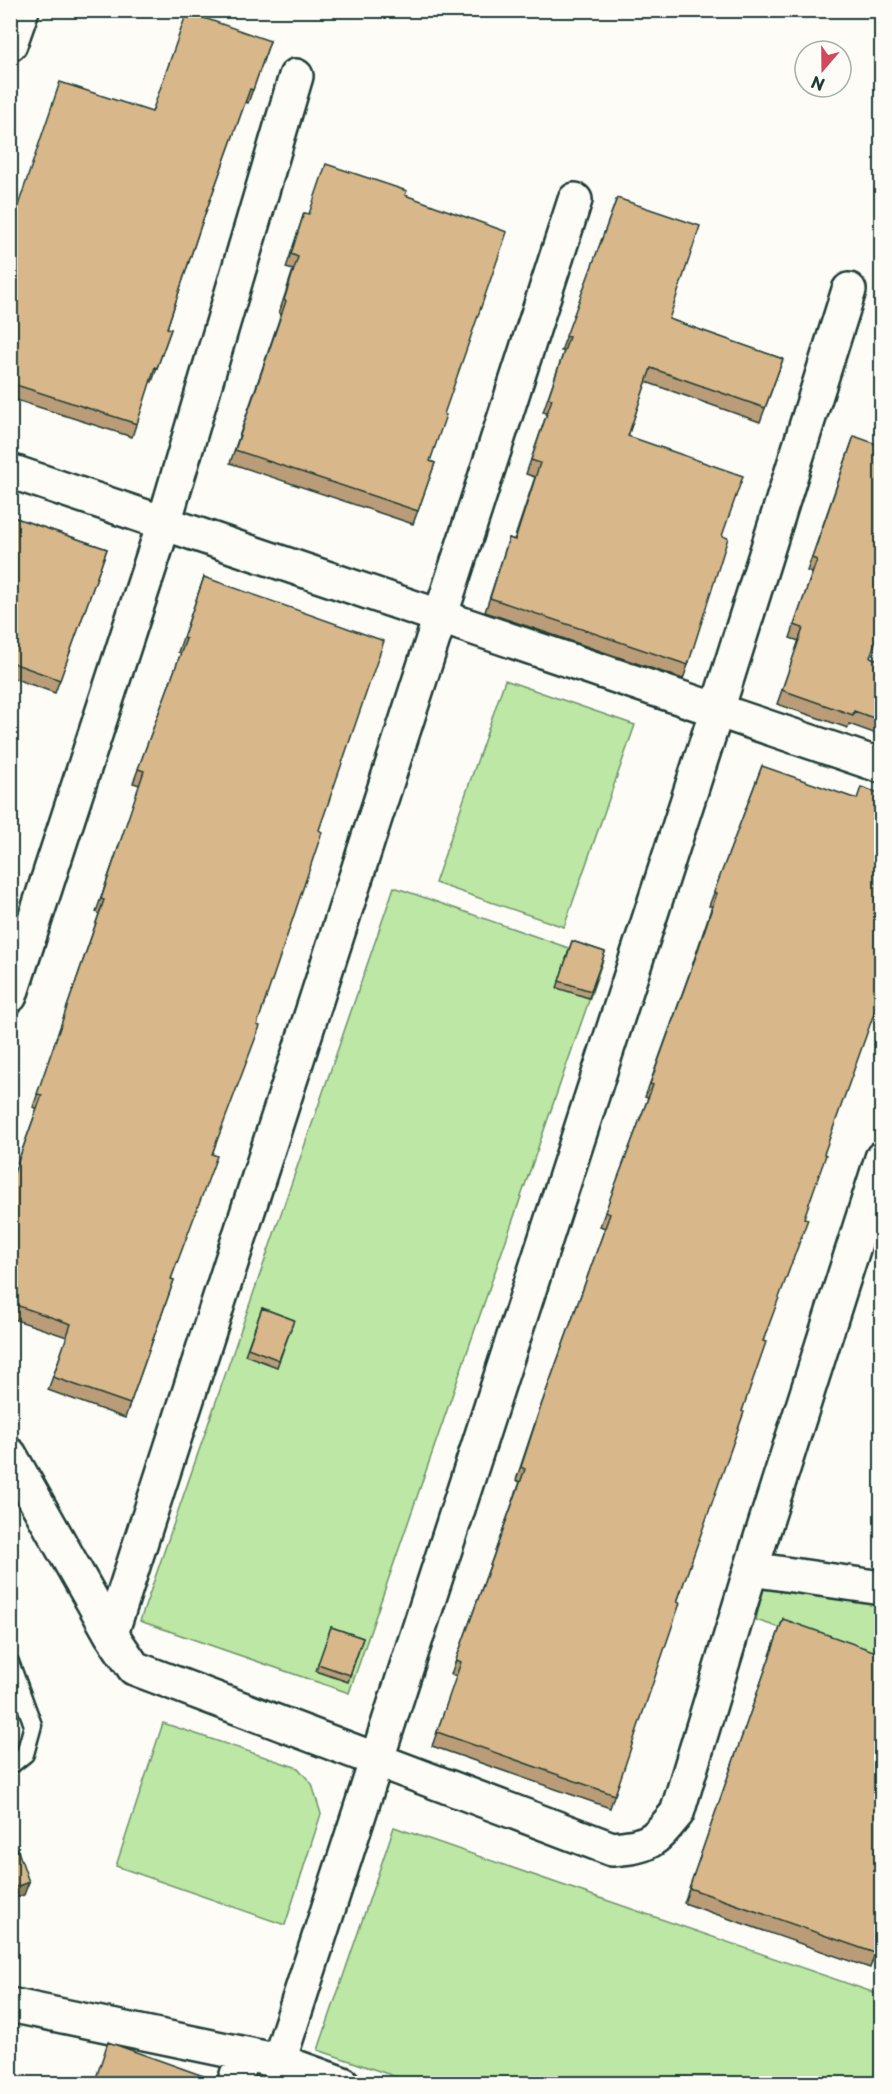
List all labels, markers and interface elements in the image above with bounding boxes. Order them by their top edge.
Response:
north arrow [793,39,853,99]
text: N [807,71,828,97]

